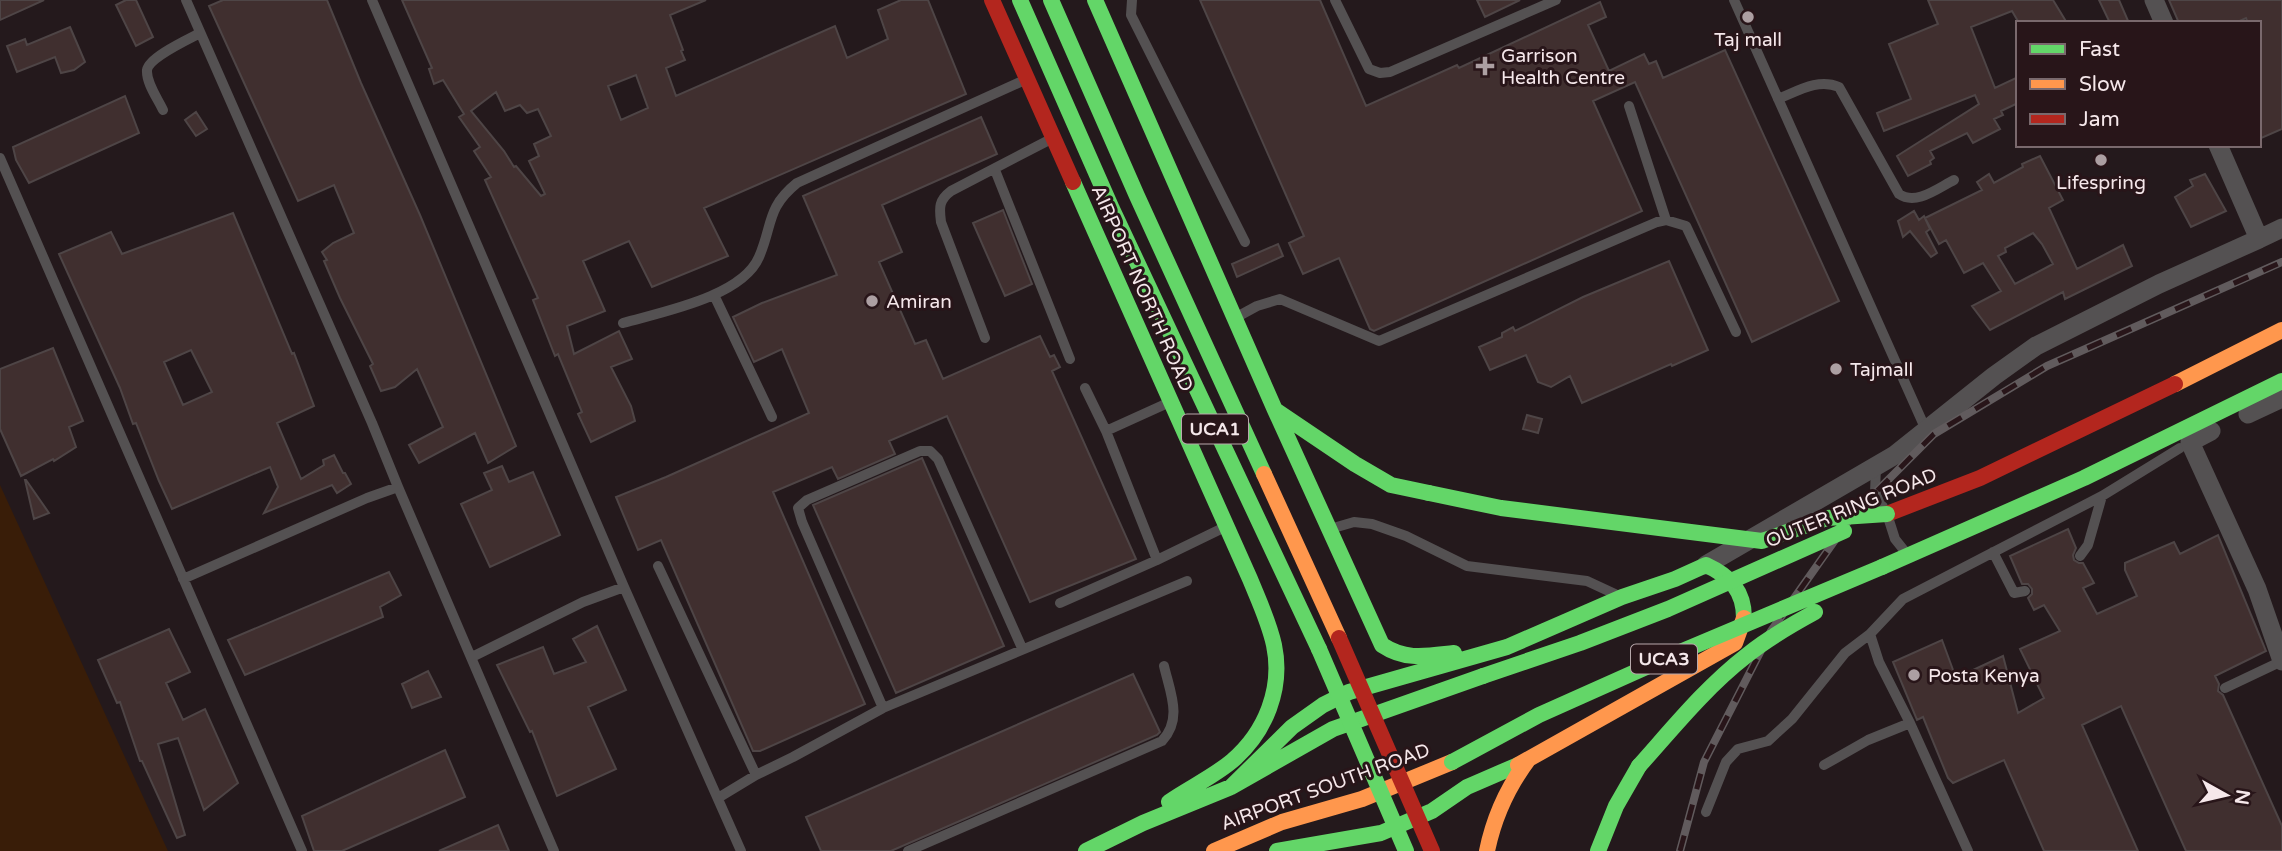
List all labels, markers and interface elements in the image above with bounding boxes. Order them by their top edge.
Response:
marker: Taj mall [1740,9,1756,25]
legend [2016,21,2261,147]
place label: Taj mall [1714,29,1782,51]
text: Fast [2079,37,2120,62]
place label: Garrison Health Centre [1501,45,1625,89]
marker: Garrison Health Centre [1475,56,1495,76]
text: Slow [2079,72,2127,97]
text: Jam [2079,107,2120,132]
marker: Lifespring [2093,152,2109,168]
place label: Lifespring [2056,172,2146,194]
street label: AIRPORT NORTH ROAD [1087,182,1198,395]
place label: Amiran [886,291,952,313]
marker: Amiran [864,293,880,309]
place label: Tajmall [1850,359,1913,381]
marker: Tajmall [1828,361,1844,377]
road number: UCA1 [1182,414,1248,444]
street label: OUTER RING ROAD [1763,464,1940,552]
road number: UCA3 [1631,644,1697,674]
place label: Posta Kenya [1928,665,2040,687]
marker: Posta Kenya [1906,667,1922,683]
street label: AIRPORT SOUTH ROAD [1218,739,1433,835]
north arrow [2191,760,2261,830]
text: N [2230,788,2254,806]

